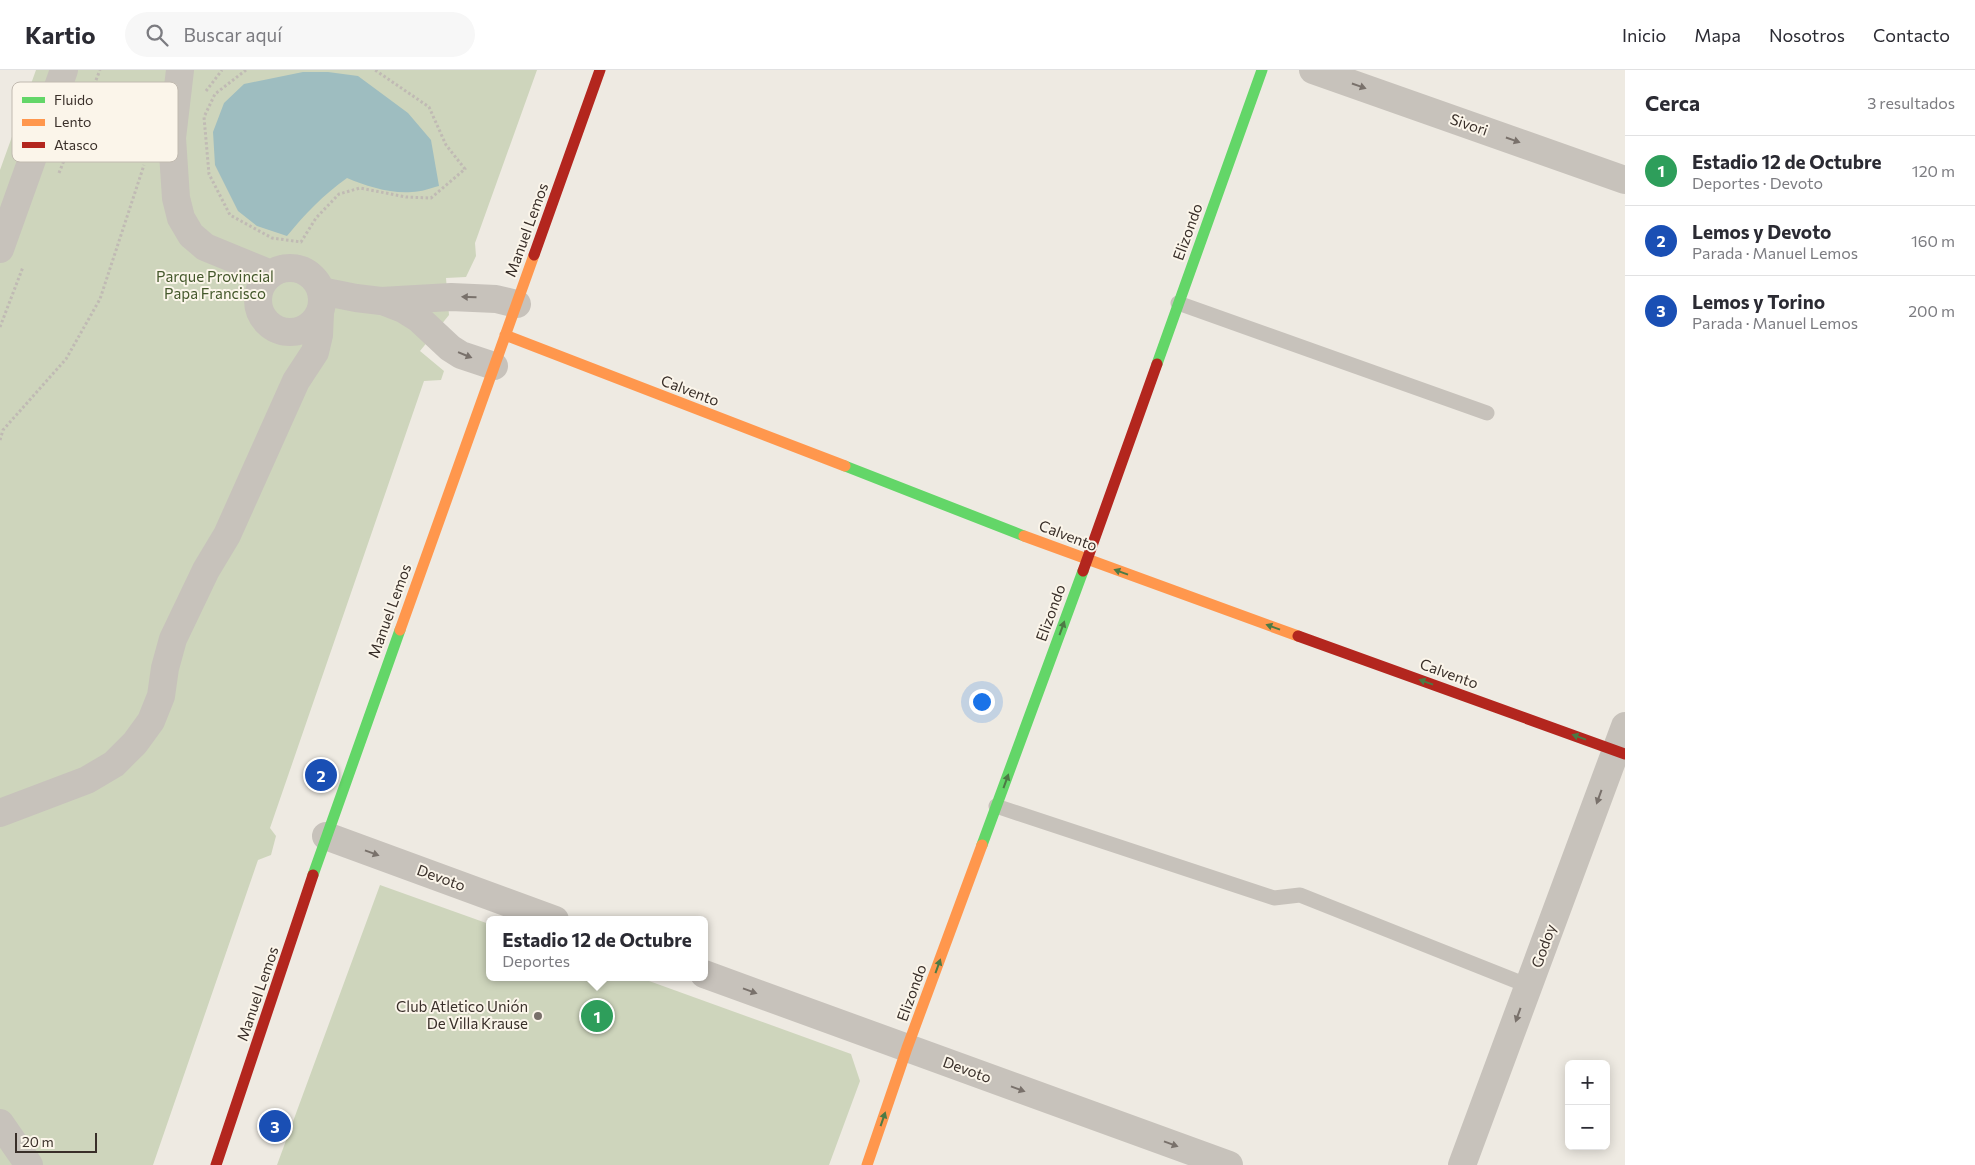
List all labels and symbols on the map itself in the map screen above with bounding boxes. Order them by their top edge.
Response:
legend [12,82,178,162]
one-way arrow [1352,83,1367,90]
text: Fluido [54,91,93,108]
street label: Sivori [1448,109,1491,139]
text: Lento [54,113,91,130]
text: Atasco [54,136,98,153]
one-way arrow [1505,137,1520,144]
street label: Manuel Lemos [501,180,551,279]
street label: Elizondo [1168,201,1206,263]
park label: Parque Provincial Papa Francisco [156,267,274,302]
one-way arrow [460,293,476,301]
one-way arrow [458,352,472,360]
street label: Calvento [659,371,722,409]
street label: Calvento [1037,516,1100,554]
street label: Manuel Lemos [364,561,414,660]
one-way arrow [1113,568,1128,575]
street label: Elizondo [1031,582,1069,644]
one-way arrow [1058,620,1066,635]
one-way arrow [1266,623,1281,630]
street label: Calvento [1418,654,1481,692]
one-way arrow [1419,678,1434,685]
your location [969,689,995,715]
one-way arrow [1571,733,1586,741]
pin: 2 [305,756,337,794]
one-way arrow [1003,773,1010,788]
one-way arrow [1595,789,1602,804]
one-way arrow [365,849,380,857]
street label: Devoto [415,860,468,894]
street label: Godoy [1527,921,1559,970]
street label: Manuel Lemos [232,944,282,1043]
one-way arrow [934,958,942,973]
street label: Elizondo [892,962,930,1024]
one-way arrow [743,988,758,995]
place label: Club Atletico Unión De Villa Krause [396,997,528,1032]
pin: 1 [581,997,613,1035]
one-way arrow [1514,1007,1521,1022]
marker: Club Atletico Unión De Villa Krause [532,1010,544,1022]
street label: Devoto [941,1052,994,1086]
one-way arrow [1011,1085,1026,1093]
pin: 3 [259,1107,291,1145]
one-way arrow [879,1111,887,1126]
scale bar [15,1130,98,1153]
one-way arrow [1164,1140,1179,1148]

